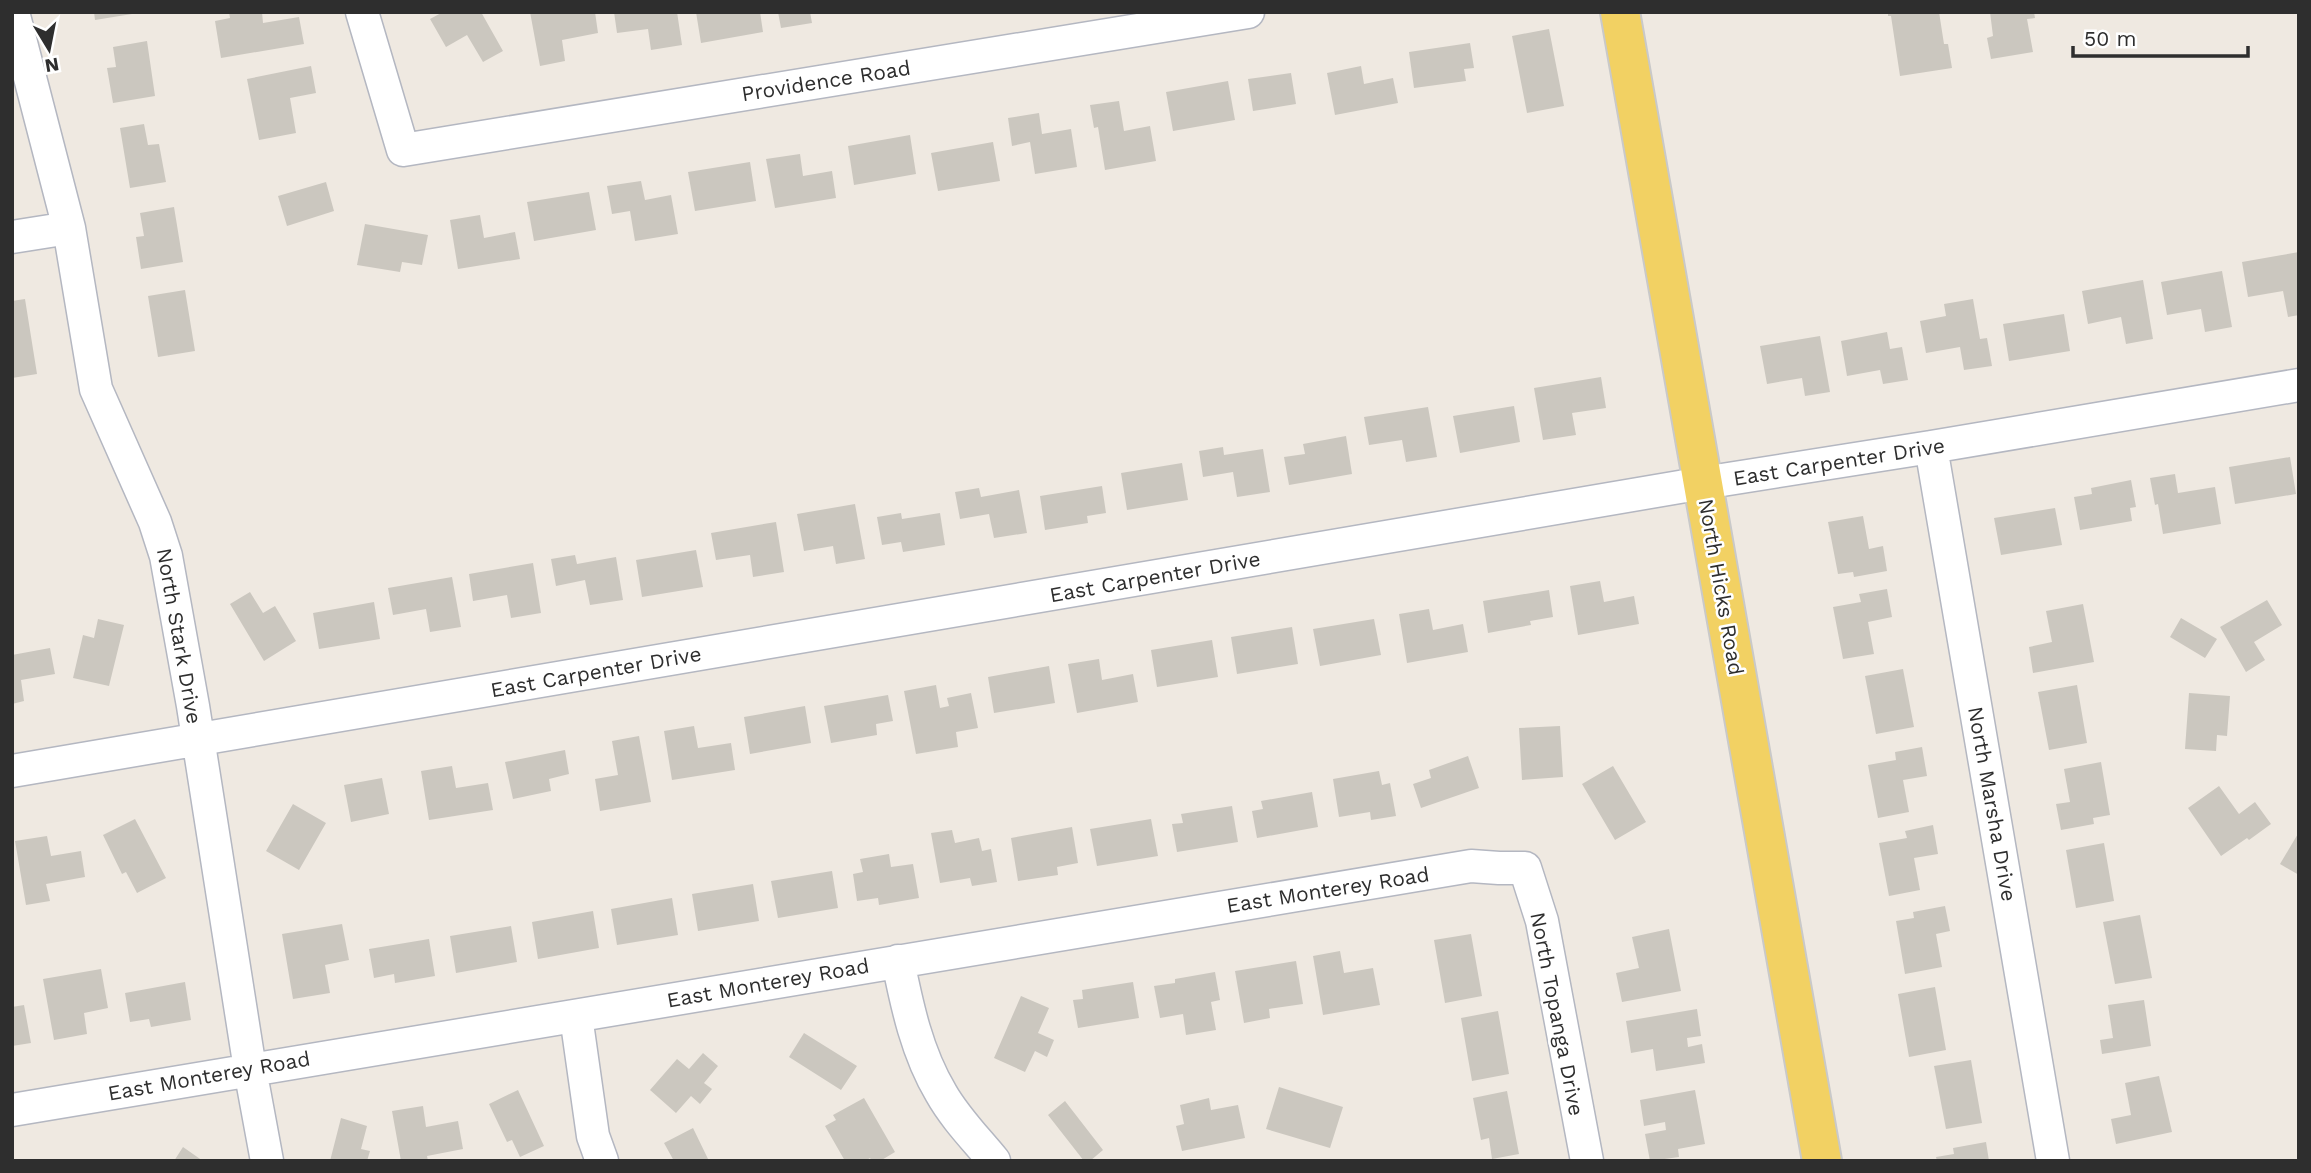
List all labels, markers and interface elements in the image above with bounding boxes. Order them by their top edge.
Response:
north arrow [14,14,84,84]
scale bar [2073,14,2248,58]
text: 50 m [2084,26,2136,51]
text: N [43,53,61,78]
street label: Providence Road [740,55,912,106]
street label: East Carpenter Drive [1731,432,1946,491]
street label: North Hicks Road [1694,497,1749,677]
street label: North Stark Drive [152,546,207,726]
street label: East Carpenter Drive [1048,546,1262,607]
street label: East Carpenter Drive [489,641,703,702]
street label: North Marsha Drive [1963,705,2022,903]
street label: East Monterey Road [1225,861,1431,918]
street label: North Topanga Drive [1525,910,1590,1118]
street label: East Monterey Road [665,952,871,1013]
street label: East Monterey Road [106,1045,312,1106]

